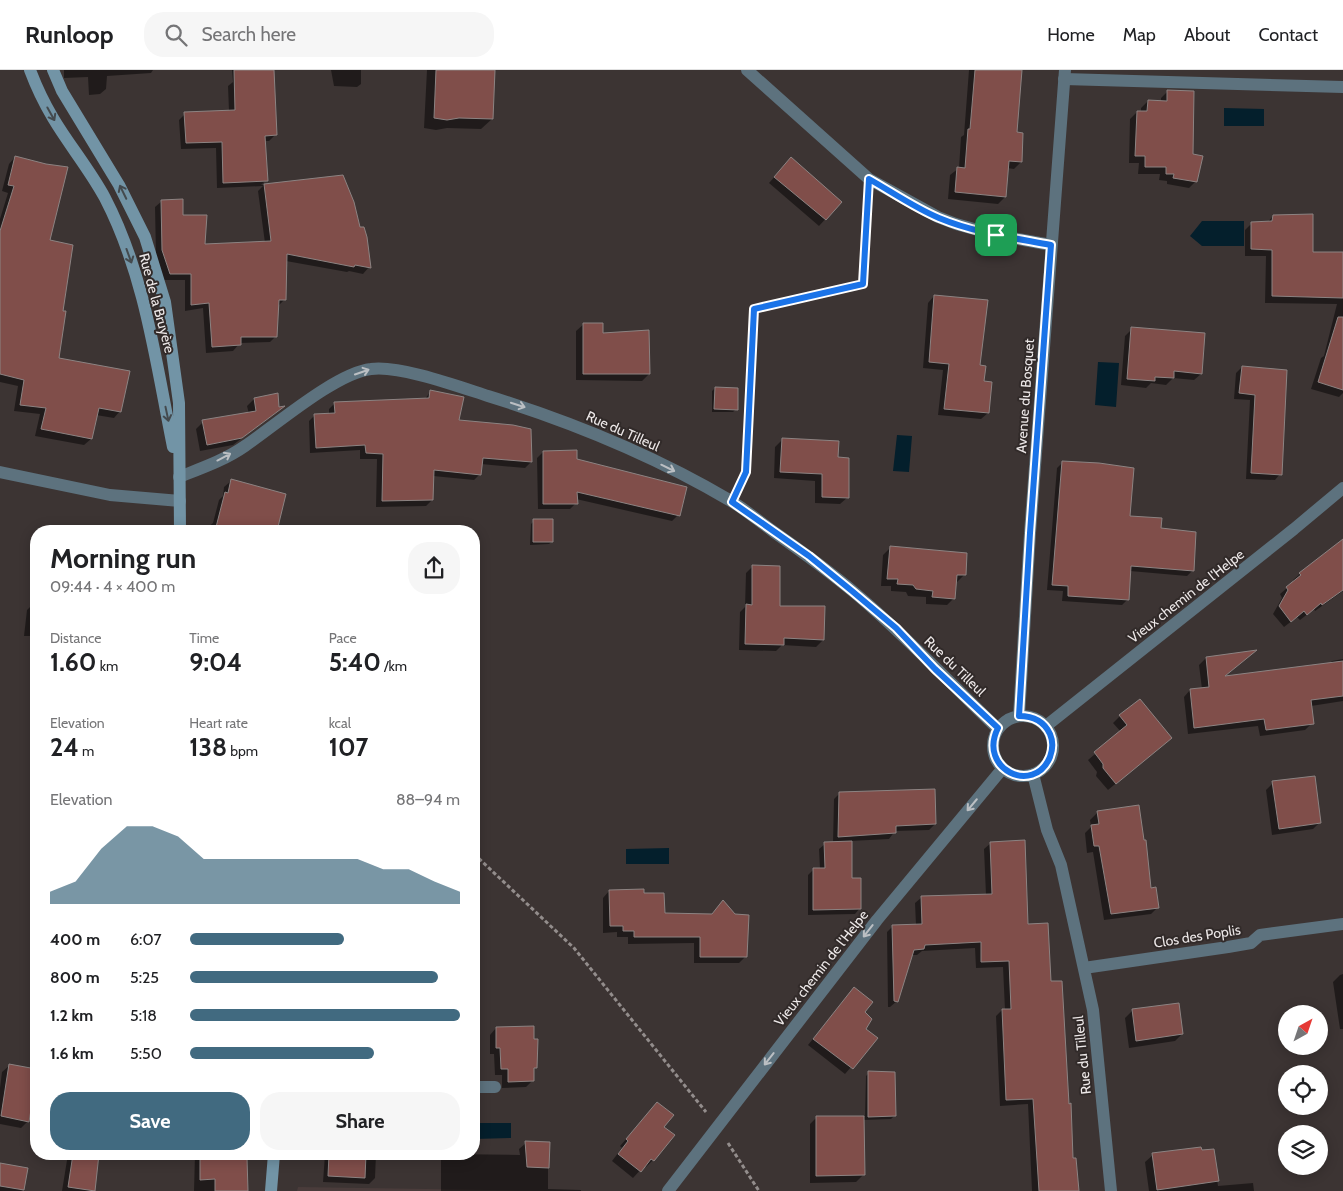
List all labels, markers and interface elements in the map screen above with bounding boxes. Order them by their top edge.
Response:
search box [144,12,494,57]
text: Runloop [25,20,114,49]
icon: search [162,21,190,49]
text: Search here [202,23,296,46]
text: Home [1047,24,1095,46]
text: Map [1123,24,1156,46]
text: About [1184,24,1230,46]
text: Contact [1258,24,1318,46]
one-way arrow [46,106,56,121]
one-way arrow [118,185,127,200]
pin [975,214,1017,256]
icon: arrive [982,221,1010,249]
one-way arrow [125,247,134,263]
street label: Rue de la Bruyère [135,251,179,355]
street label: Avenue du Bosquet [1012,338,1038,454]
one-way arrow [353,367,369,376]
one-way arrow [510,401,526,411]
one-way arrow [162,405,172,421]
street label: Rue du Tilleul [583,407,663,456]
one-way arrow [216,452,231,461]
one-way arrow [660,464,675,473]
text: Morning run [50,541,196,575]
button: share [408,542,460,594]
street label: Vieux chemin de l'Helpe [1124,545,1248,647]
text: 09:44 · 4 × 400 m [50,577,175,596]
text: Distance [50,629,102,647]
text: Time [189,629,219,647]
text: Pace [329,629,357,647]
street label: Rue du Tilleul [920,632,990,700]
text: 1.60 [50,647,96,677]
text: 9:04 [189,647,242,677]
text: 5:40 [329,647,381,677]
text: km [96,657,118,675]
text: /km [381,657,407,675]
text: Elevation [50,714,105,732]
text: Heart rate [189,714,248,732]
text: kcal [329,714,351,732]
text: 24 [50,732,79,762]
text: 138 [189,732,227,762]
text: 107 [329,732,368,762]
text: m [79,742,94,760]
text: bpm [227,742,258,760]
text: Elevation [50,790,113,809]
text: 88–94 m [396,790,460,809]
one-way arrow [966,799,977,812]
street label: Vieux chemin de l'Helpe [770,906,872,1030]
street label: Clos des Poplis [1152,920,1242,952]
one-way arrow [863,924,874,937]
text: 400 m [50,930,100,949]
text: 6:07 [130,930,161,949]
text: 800 m [50,968,100,987]
text: 5:25 [130,968,159,987]
north arrow [1278,1005,1328,1055]
map controls [1278,1005,1328,1175]
text: 1.2 km [50,1006,93,1025]
text: 5:18 [130,1006,157,1025]
street label: Rue du Tilleul [1069,1014,1095,1095]
text: 1.6 km [50,1044,94,1063]
text: 5:50 [130,1044,162,1063]
one-way arrow [764,1053,775,1066]
button: locate [1278,1065,1328,1115]
button: Save [50,1092,250,1150]
button: Share [260,1092,460,1150]
button: layers [1278,1125,1328,1175]

